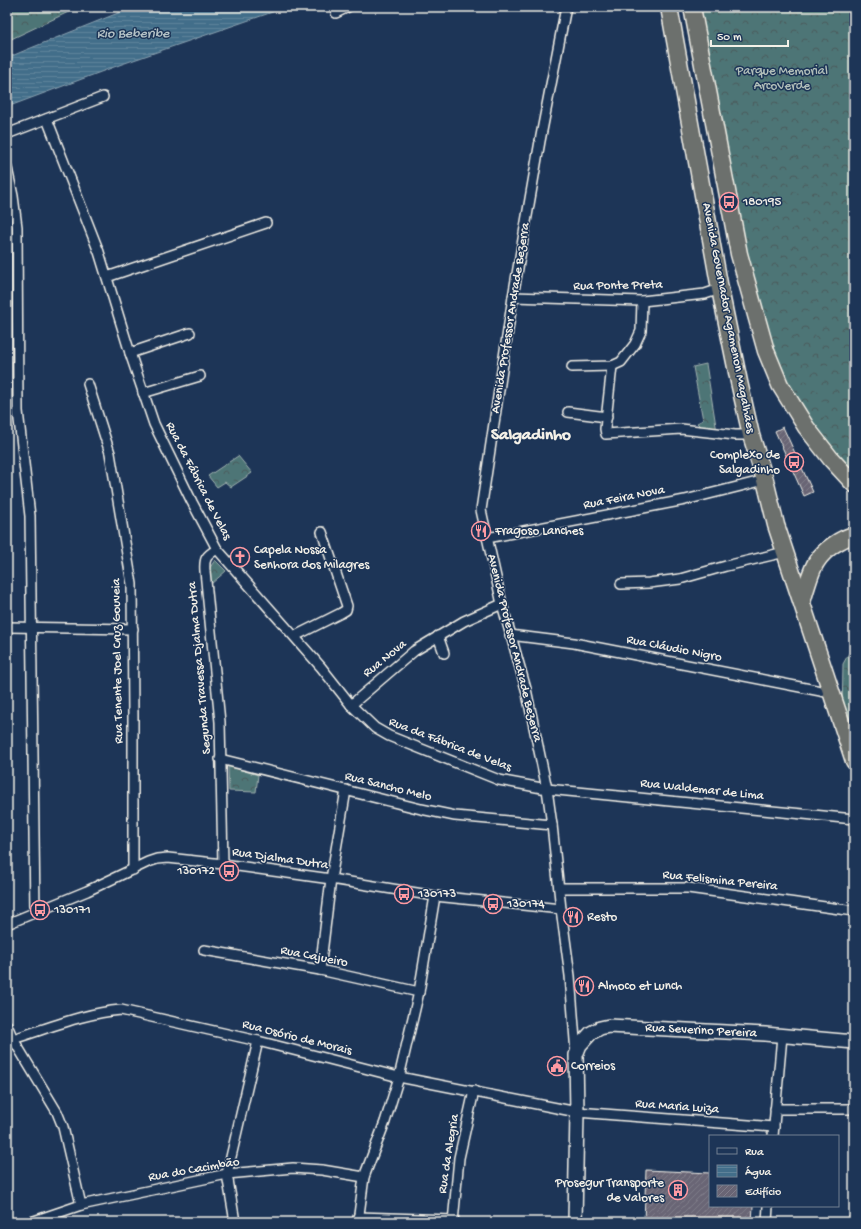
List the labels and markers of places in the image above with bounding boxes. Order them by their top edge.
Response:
bus stop icon: 180195 [718,191,740,213]
place label: 180195 [742,195,782,210]
place label: Complexo de Salgadinho [710,448,780,478]
bus stop icon: Complexo de Salgadinho [783,451,805,473]
restaurant icon: Fragoso Lanches [470,520,492,542]
place label: Fragoso Lanches [494,524,584,539]
place label: Capela Nossa Senhora dos Milagres [254,543,370,573]
church icon: Capela Nossa Senhora dos Milagres [229,546,251,568]
bus stop icon: 130172 [218,860,240,882]
place label: 130172 [176,864,216,879]
bus stop icon: 130173 [393,883,415,905]
place label: 130173 [417,887,456,902]
bus stop icon: 130174 [482,893,504,915]
place label: 130174 [506,897,545,912]
bus stop icon: 130171 [29,899,51,921]
place label: 130171 [53,903,91,918]
restaurant icon: Resto [562,906,584,928]
place label: Resto [587,910,618,925]
restaurant icon: Almoco et Lunch [573,975,595,997]
place label: Almoco et Lunch [598,979,682,994]
public building icon: Correios [546,1055,568,1077]
place label: Correios [571,1059,616,1074]
place label: Prosegur Transporte de Valores [554,1176,665,1206]
building icon: Prosegur Transporte de Valores [667,1179,689,1201]

